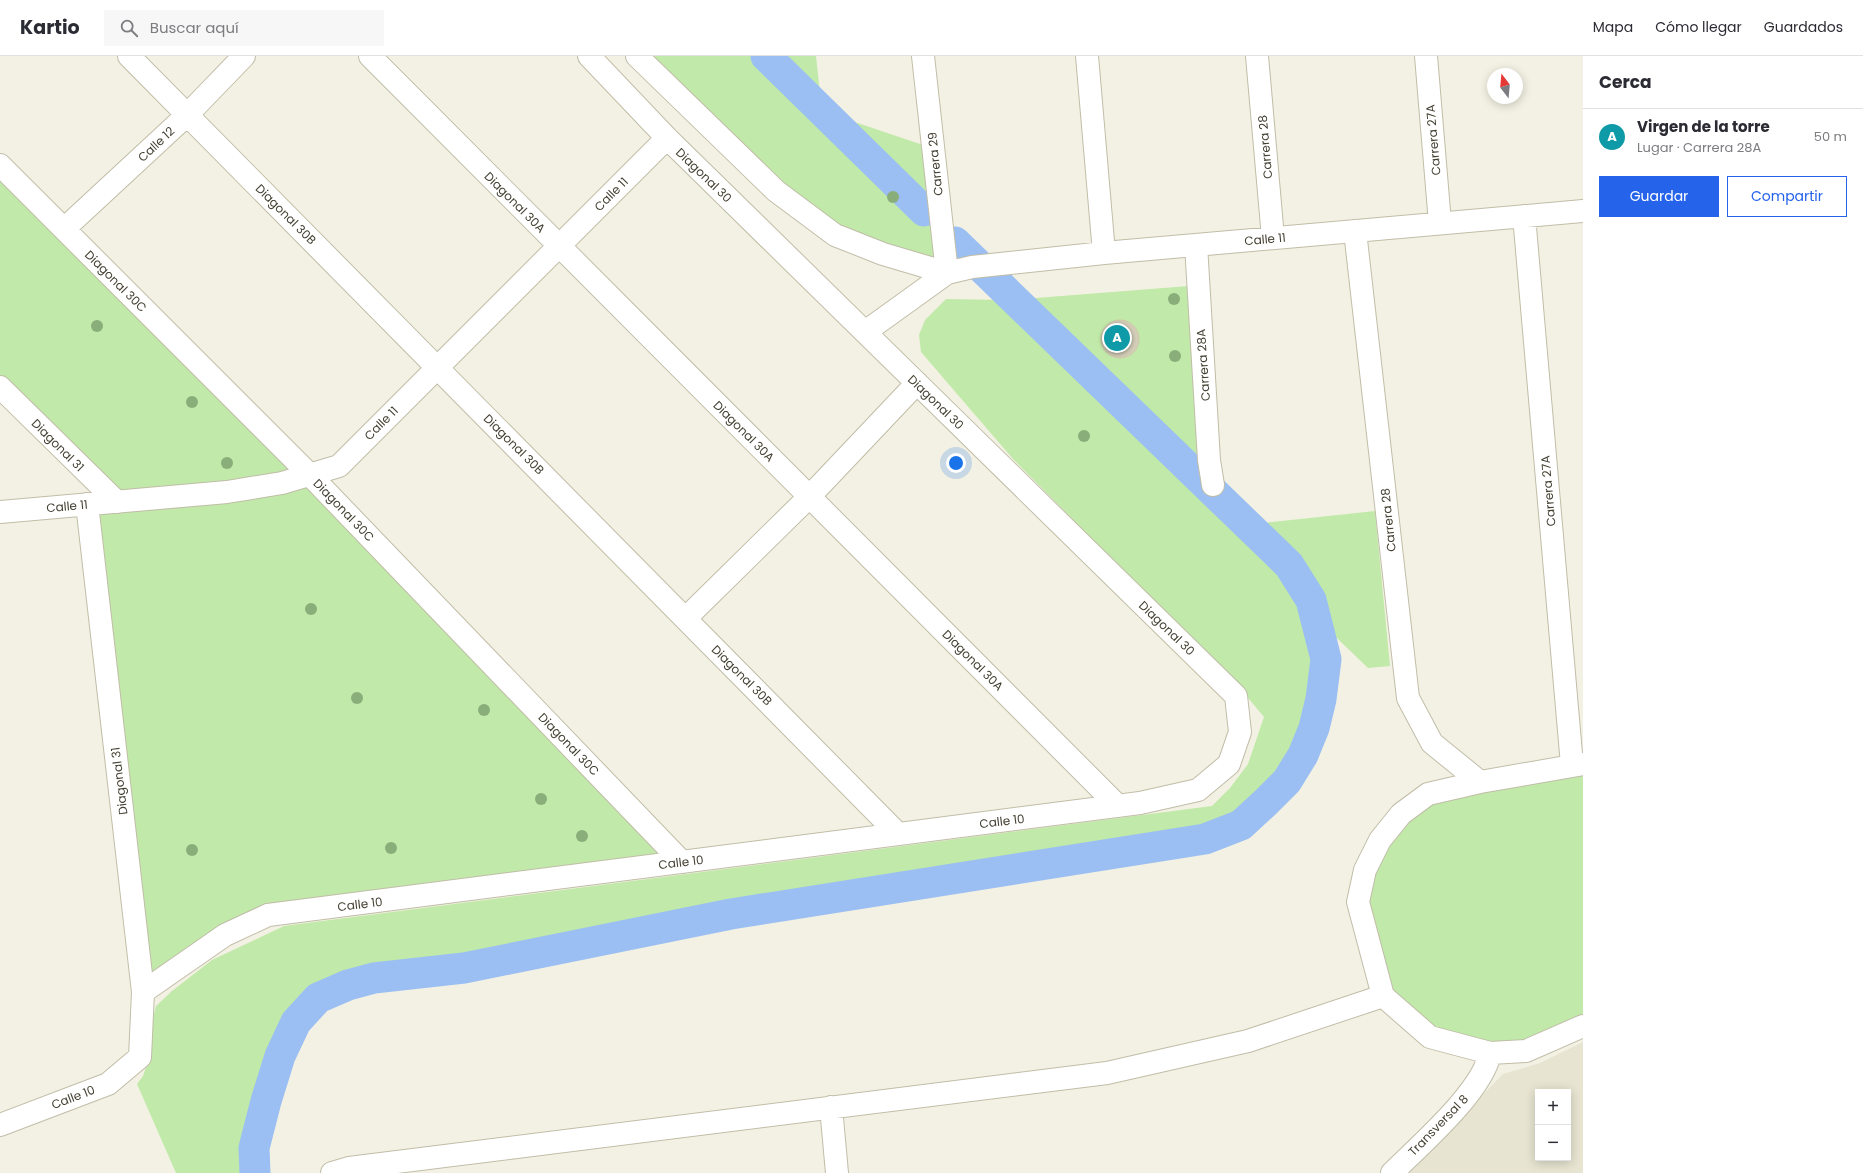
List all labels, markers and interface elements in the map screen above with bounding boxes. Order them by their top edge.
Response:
search box [104,10,384,46]
text: Kartio [20,14,80,41]
icon: search [118,17,140,39]
text: Buscar aquí [150,17,239,38]
text: Mapa [1593,17,1633,37]
text: Cómo llegar [1655,17,1742,37]
text: Guardados [1764,17,1843,37]
north arrow [1487,68,1523,104]
text: Cerca [1599,70,1652,94]
street label: Carrera 27A [1421,104,1445,176]
street label: Carrera 28 [1254,114,1276,180]
text: Virgen de la torre [1637,116,1770,137]
street label: Calle 12 [134,122,178,165]
text: A [1607,127,1617,146]
text: 50 m [1814,127,1847,146]
street label: Carrera 29 [923,131,947,197]
text: Lugar · Carrera 28A [1637,138,1761,157]
street label: Diagonal 30 [672,144,736,206]
street label: Diagonal 30A [481,168,549,236]
street label: Calle 11 [590,173,632,215]
button: Guardar [1599,176,1719,217]
button: Compartir [1727,176,1847,217]
street label: Diagonal 30B [252,180,320,248]
street label: Calle 11 [1244,229,1286,249]
street label: Diagonal 30C [81,246,151,316]
pin: A [1104,323,1130,353]
street label: Carrera 28A [1192,328,1214,402]
street label: Diagonal 30 [904,371,968,433]
street label: Diagonal 30A [710,397,778,465]
street label: Calle 11 [360,402,402,444]
street label: Diagonal 30B [480,410,548,478]
street label: Diagonal 31 [28,415,88,475]
your location [946,453,966,473]
street label: Carrera 27A [1536,455,1560,527]
street label: Diagonal 30C [310,475,378,545]
street label: Carrera 28 [1376,487,1400,553]
street label: Calle 11 [46,496,88,516]
street label: Diagonal 30 [1135,597,1199,659]
street label: Diagonal 30A [939,626,1007,694]
street label: Diagonal 30B [708,641,776,709]
street label: Diagonal 30C [535,709,603,779]
street label: Diagonal 31 [106,746,132,816]
street label: Calle 10 [978,810,1026,832]
street label: Calle 10 [657,851,705,873]
street label: Calle 10 [336,893,384,915]
street label: Calle 10 [49,1081,97,1113]
map controls [1535,1089,1571,1161]
button: + [1535,1089,1571,1125]
street label: Transversal 8 [1404,1090,1472,1160]
button: − [1535,1125,1571,1161]

